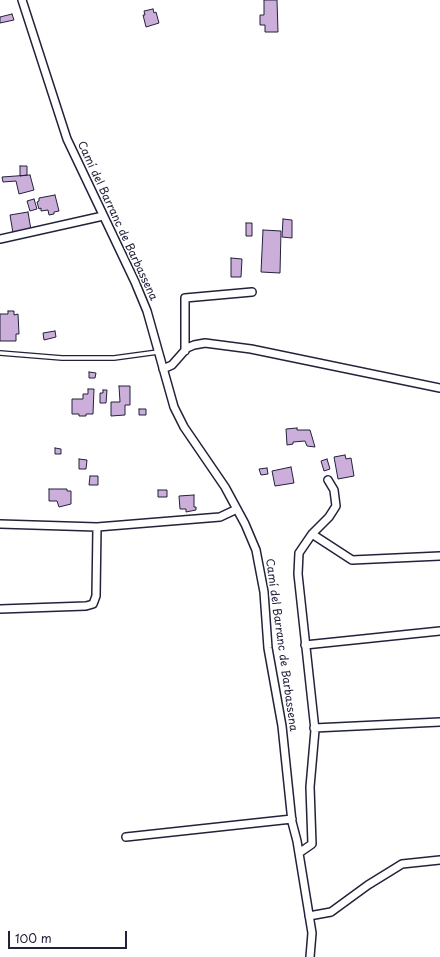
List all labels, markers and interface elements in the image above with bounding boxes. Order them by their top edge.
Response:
street label: Camí del Barranc de Barbassena [74,139,160,303]
street label: Camí del Barranc de Barbassena [262,558,300,732]
scale bar [10,923,129,949]
text: 100 m [15,929,52,947]

